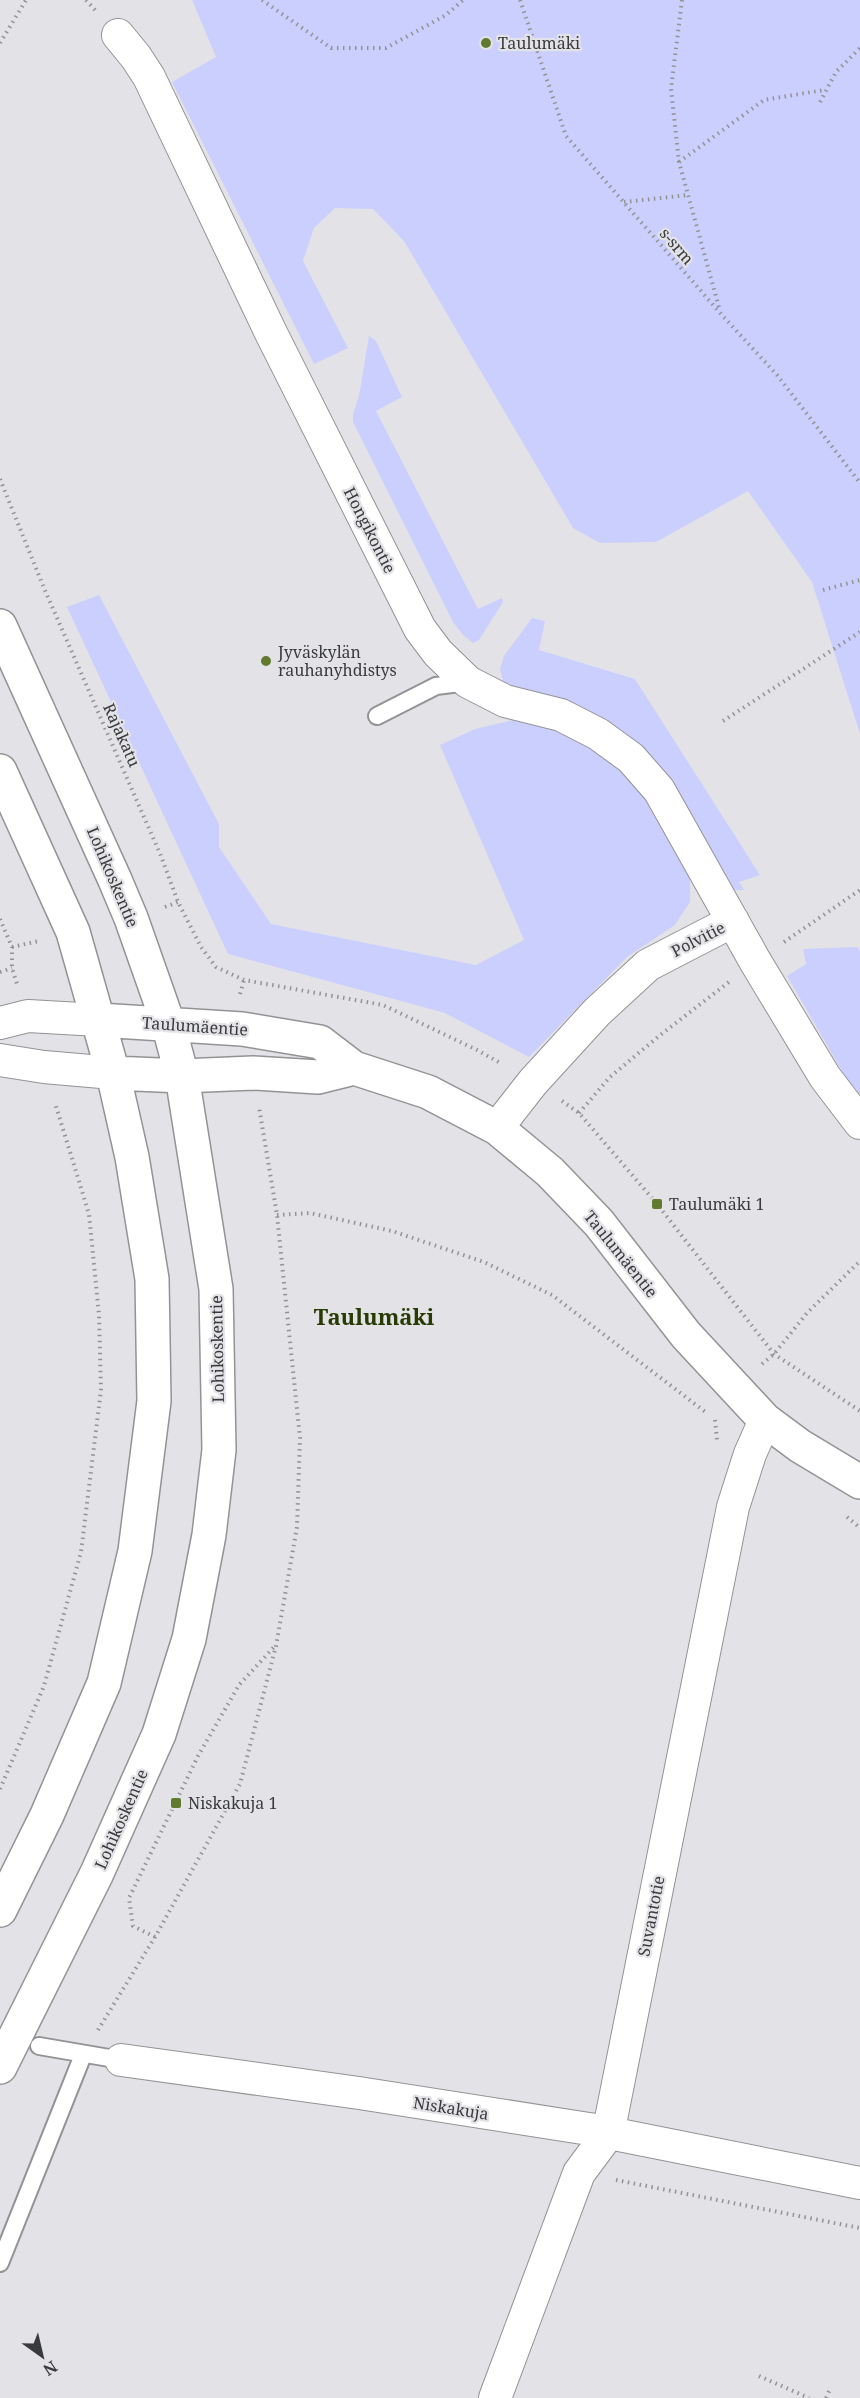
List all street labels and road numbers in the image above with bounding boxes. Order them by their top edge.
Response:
street label: s-srm [655,223,699,269]
street label: Hongikontie [339,483,401,577]
street label: Rajakatu [98,700,146,770]
street label: Lohikoskentie [82,823,144,931]
street label: Polvitie [667,916,729,962]
street label: Taulumäentie [141,1011,249,1041]
street label: Taulumäentie [579,1206,663,1302]
street label: Lohikoskentie [205,1295,229,1403]
street label: Lohikoskentie [89,1766,153,1872]
street label: Suvantotie [632,1874,670,1958]
street label: Niskakuja [412,2091,490,2125]

